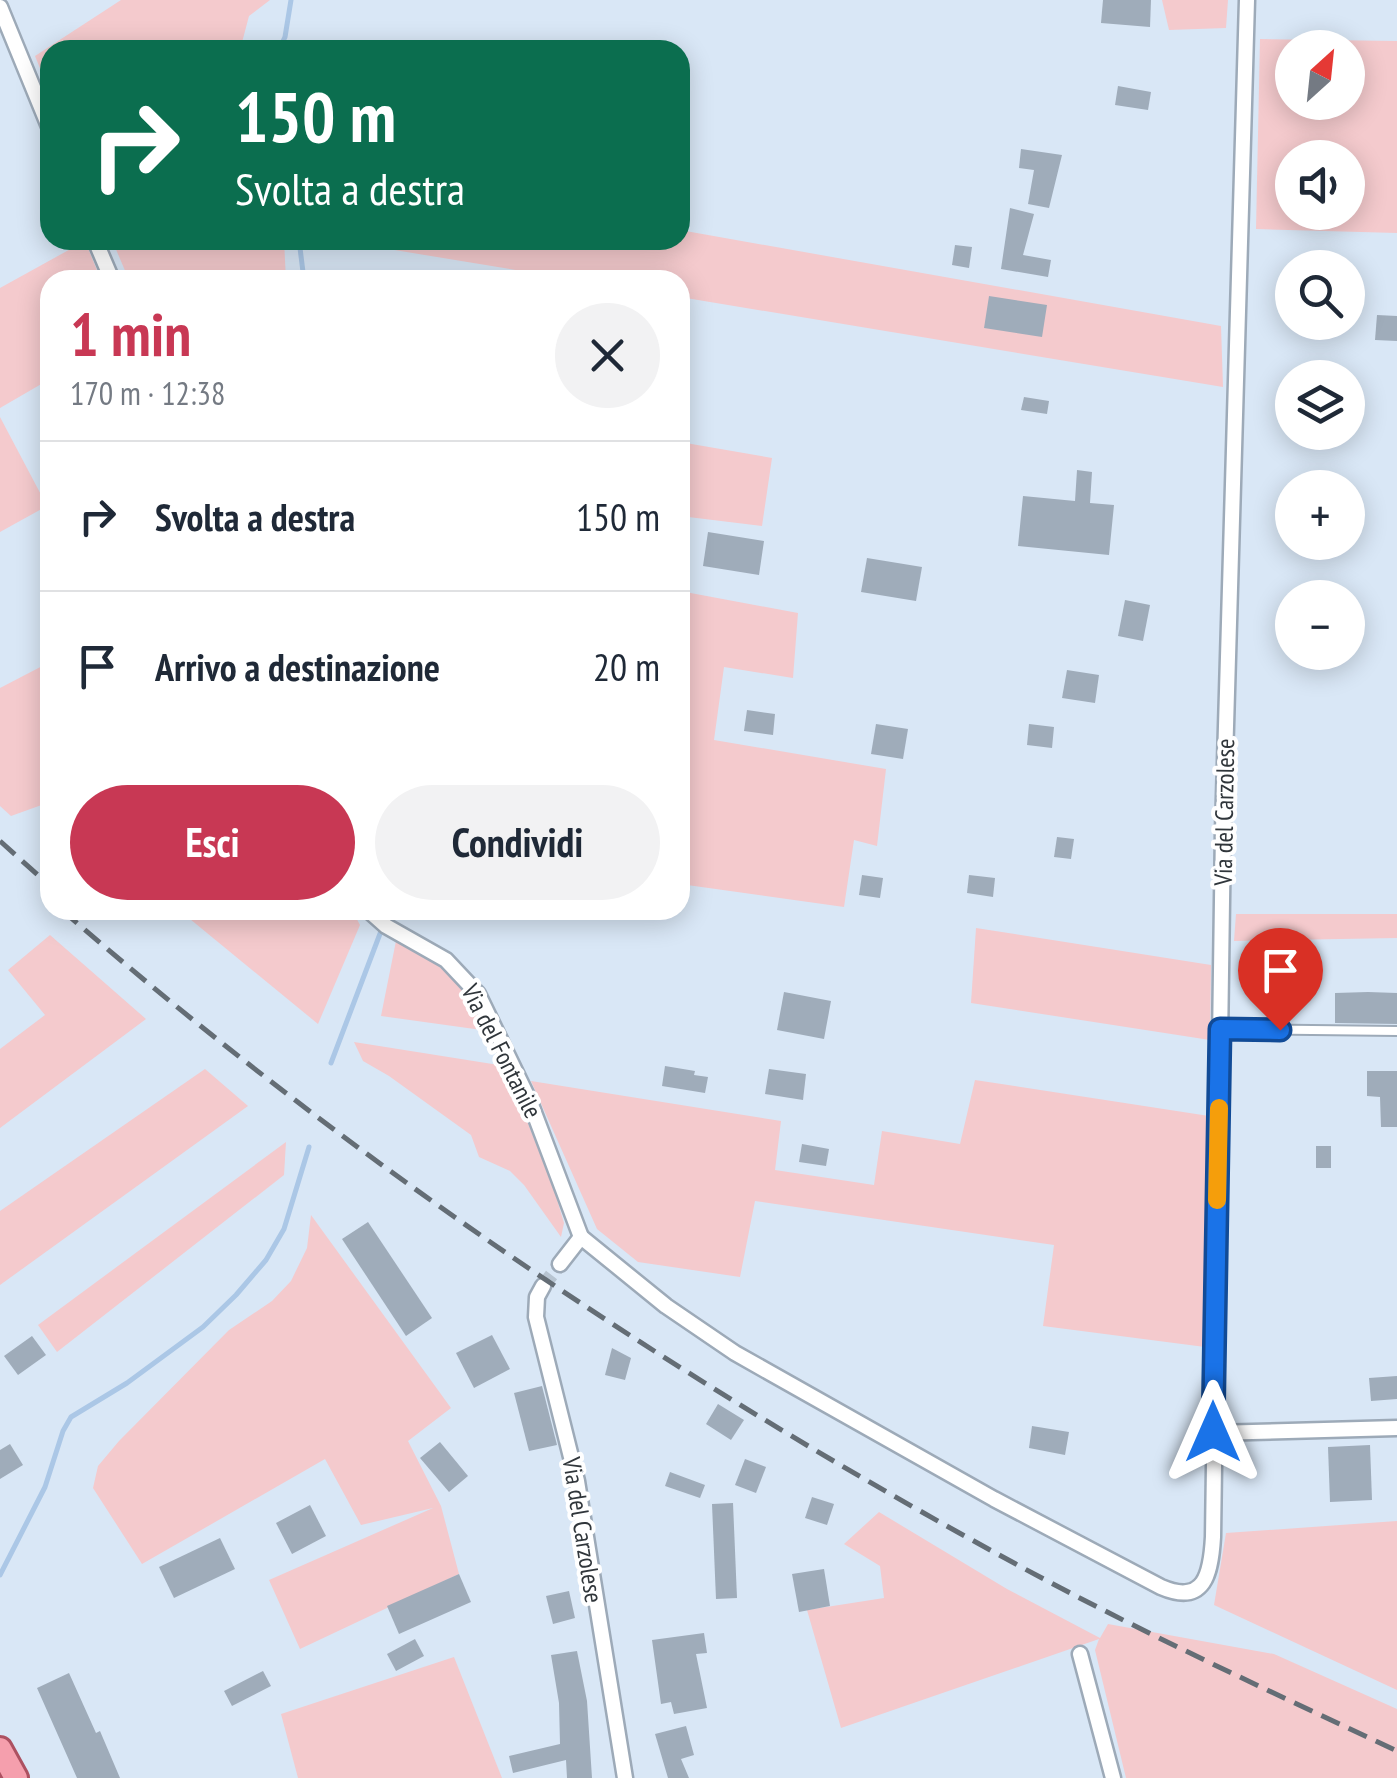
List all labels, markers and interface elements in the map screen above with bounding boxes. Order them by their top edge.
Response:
north arrow [1275,30,1365,120]
map controls [1275,30,1365,670]
text: 150 m [235,71,396,161]
icon: right [70,80,200,210]
button: sound [1275,140,1365,230]
text: Svolta a destra [235,159,465,217]
button: search [1275,250,1365,340]
text: 1 min [70,295,191,373]
button: close [555,303,660,408]
button: layers [1275,360,1365,450]
text: 170 m · 12:38 [70,372,225,414]
button: + [1275,470,1365,560]
icon: right [70,489,125,544]
text: Svolta a destra [155,492,355,541]
text: 150 m [576,492,660,541]
button: − [1275,580,1365,670]
icon: arrive [70,639,125,694]
text: Arrivo a destinazione [155,642,440,691]
text: 20 m [593,642,660,691]
street label: Via del Carzolese [1207,738,1241,887]
button: Esci [70,785,355,900]
button: Condividi [375,785,660,900]
pin [1238,928,1323,1031]
icon: arrive [1253,943,1308,998]
street label: Via del Fontanile [454,978,549,1123]
position arrow [1161,1380,1265,1484]
street label: Via del Carzolese [556,1454,610,1605]

